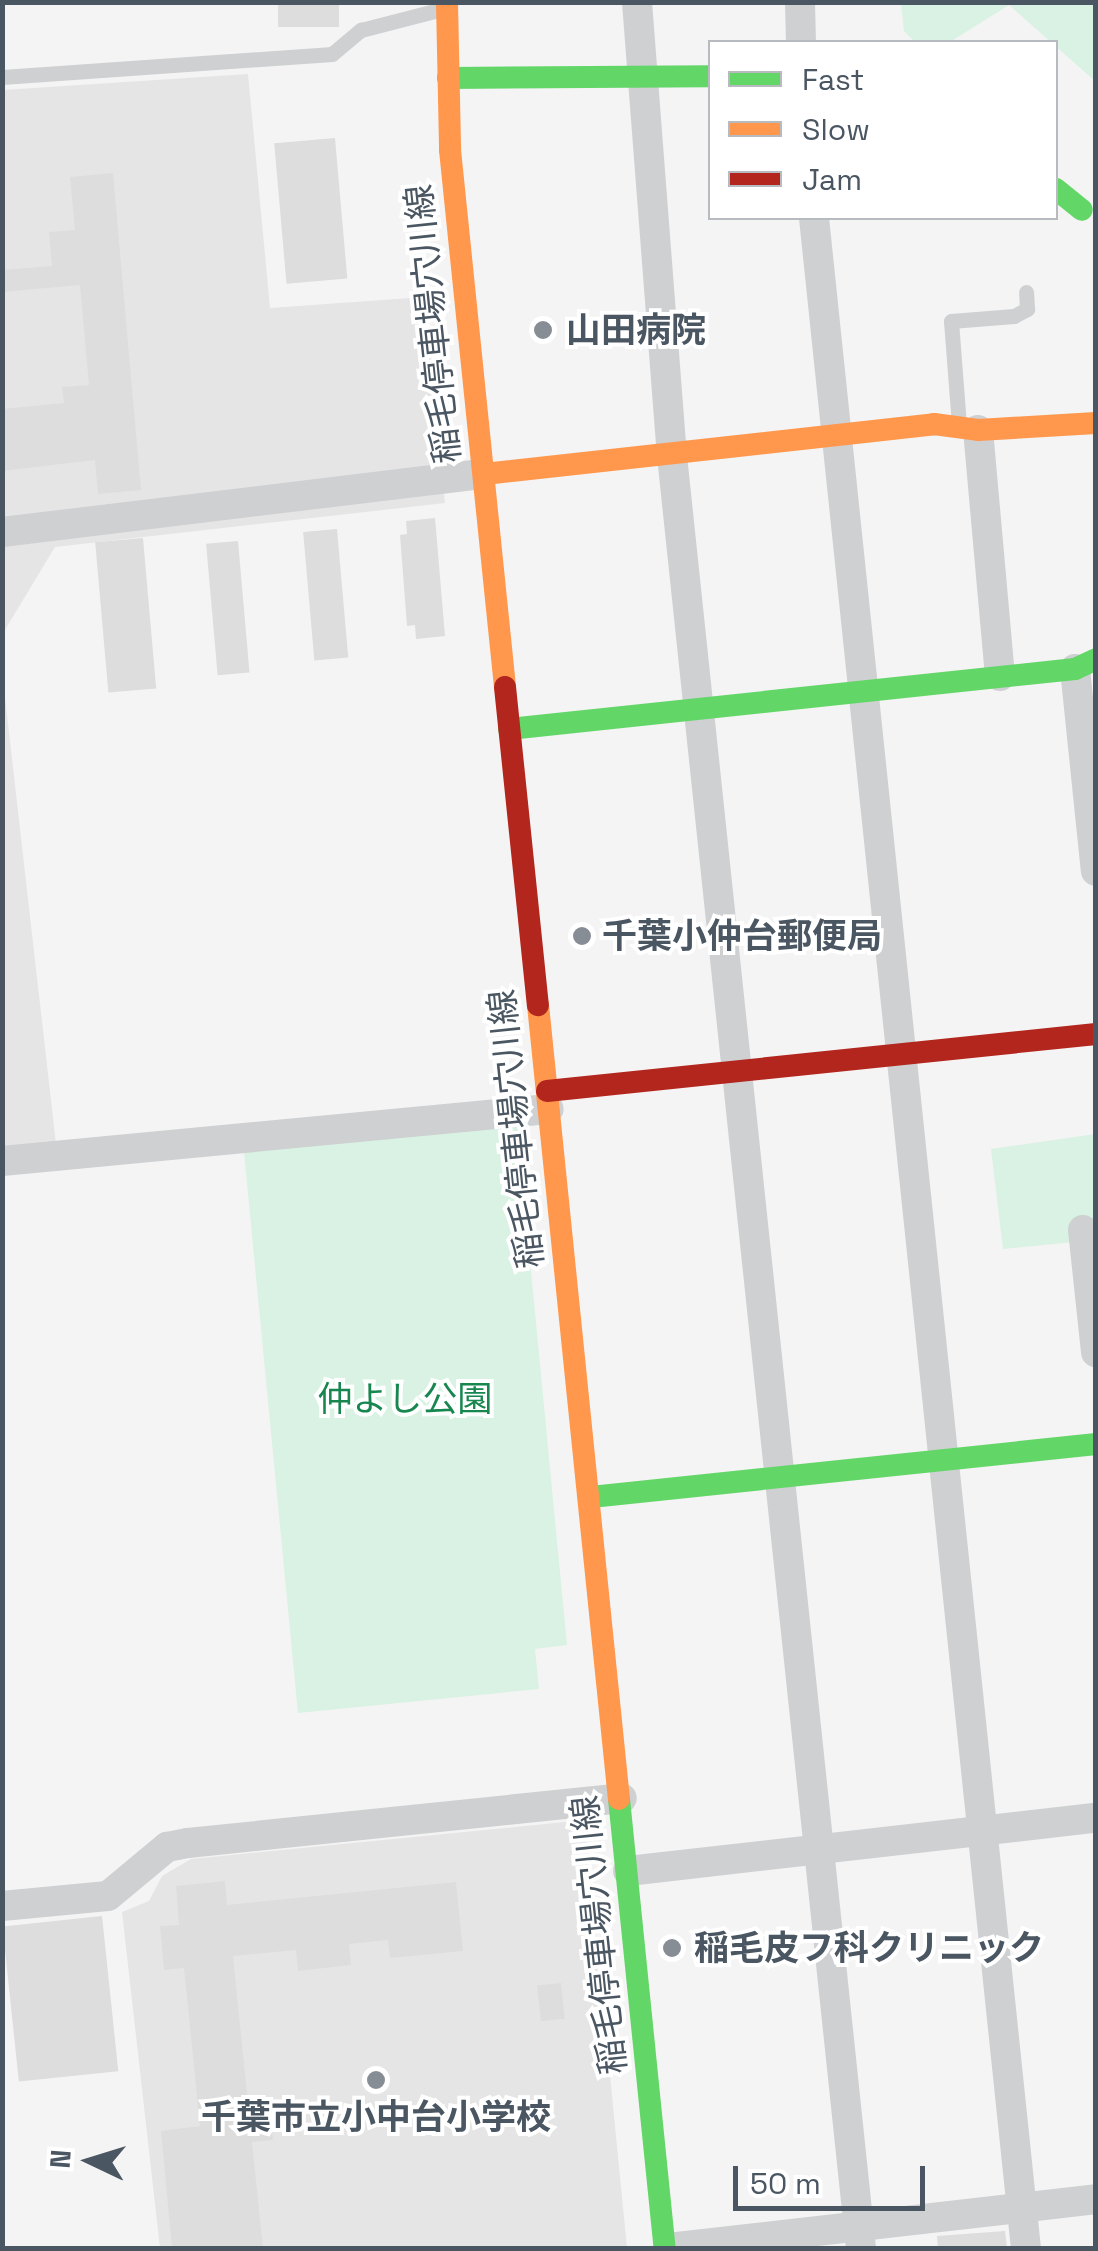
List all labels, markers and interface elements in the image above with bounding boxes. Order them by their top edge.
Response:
legend [708,40,1058,220]
text: Fast [802,60,864,99]
text: Slow [802,110,870,149]
text: Jam [802,160,862,199]
street label: 稲毛停車場穴川線 [397,183,469,465]
place label: 山田病院 [566,309,706,351]
marker: 山田病院 [530,317,556,343]
place label: 千葉小仲台郵便局 [602,915,882,957]
marker: 千葉小仲台郵便局 [571,925,593,947]
street label: 稲毛停車場穴川線 [480,988,552,1270]
park label: 仲よし公園 [318,1378,492,1420]
street label: 稲毛停車場穴川線 [563,1794,635,2076]
place label: 稲毛皮フ科クリニック [694,1927,1044,1969]
marker: 稲毛皮フ科クリニック [659,1935,685,1961]
marker: 千葉市立小中台小学校 [365,2069,387,2091]
place label: 千葉市立小中台小学校 [201,2096,551,2138]
north arrow [40,2111,140,2211]
scale bar [738,2146,930,2208]
text: N [41,2148,79,2170]
text: 50 m [750,2164,821,2203]

